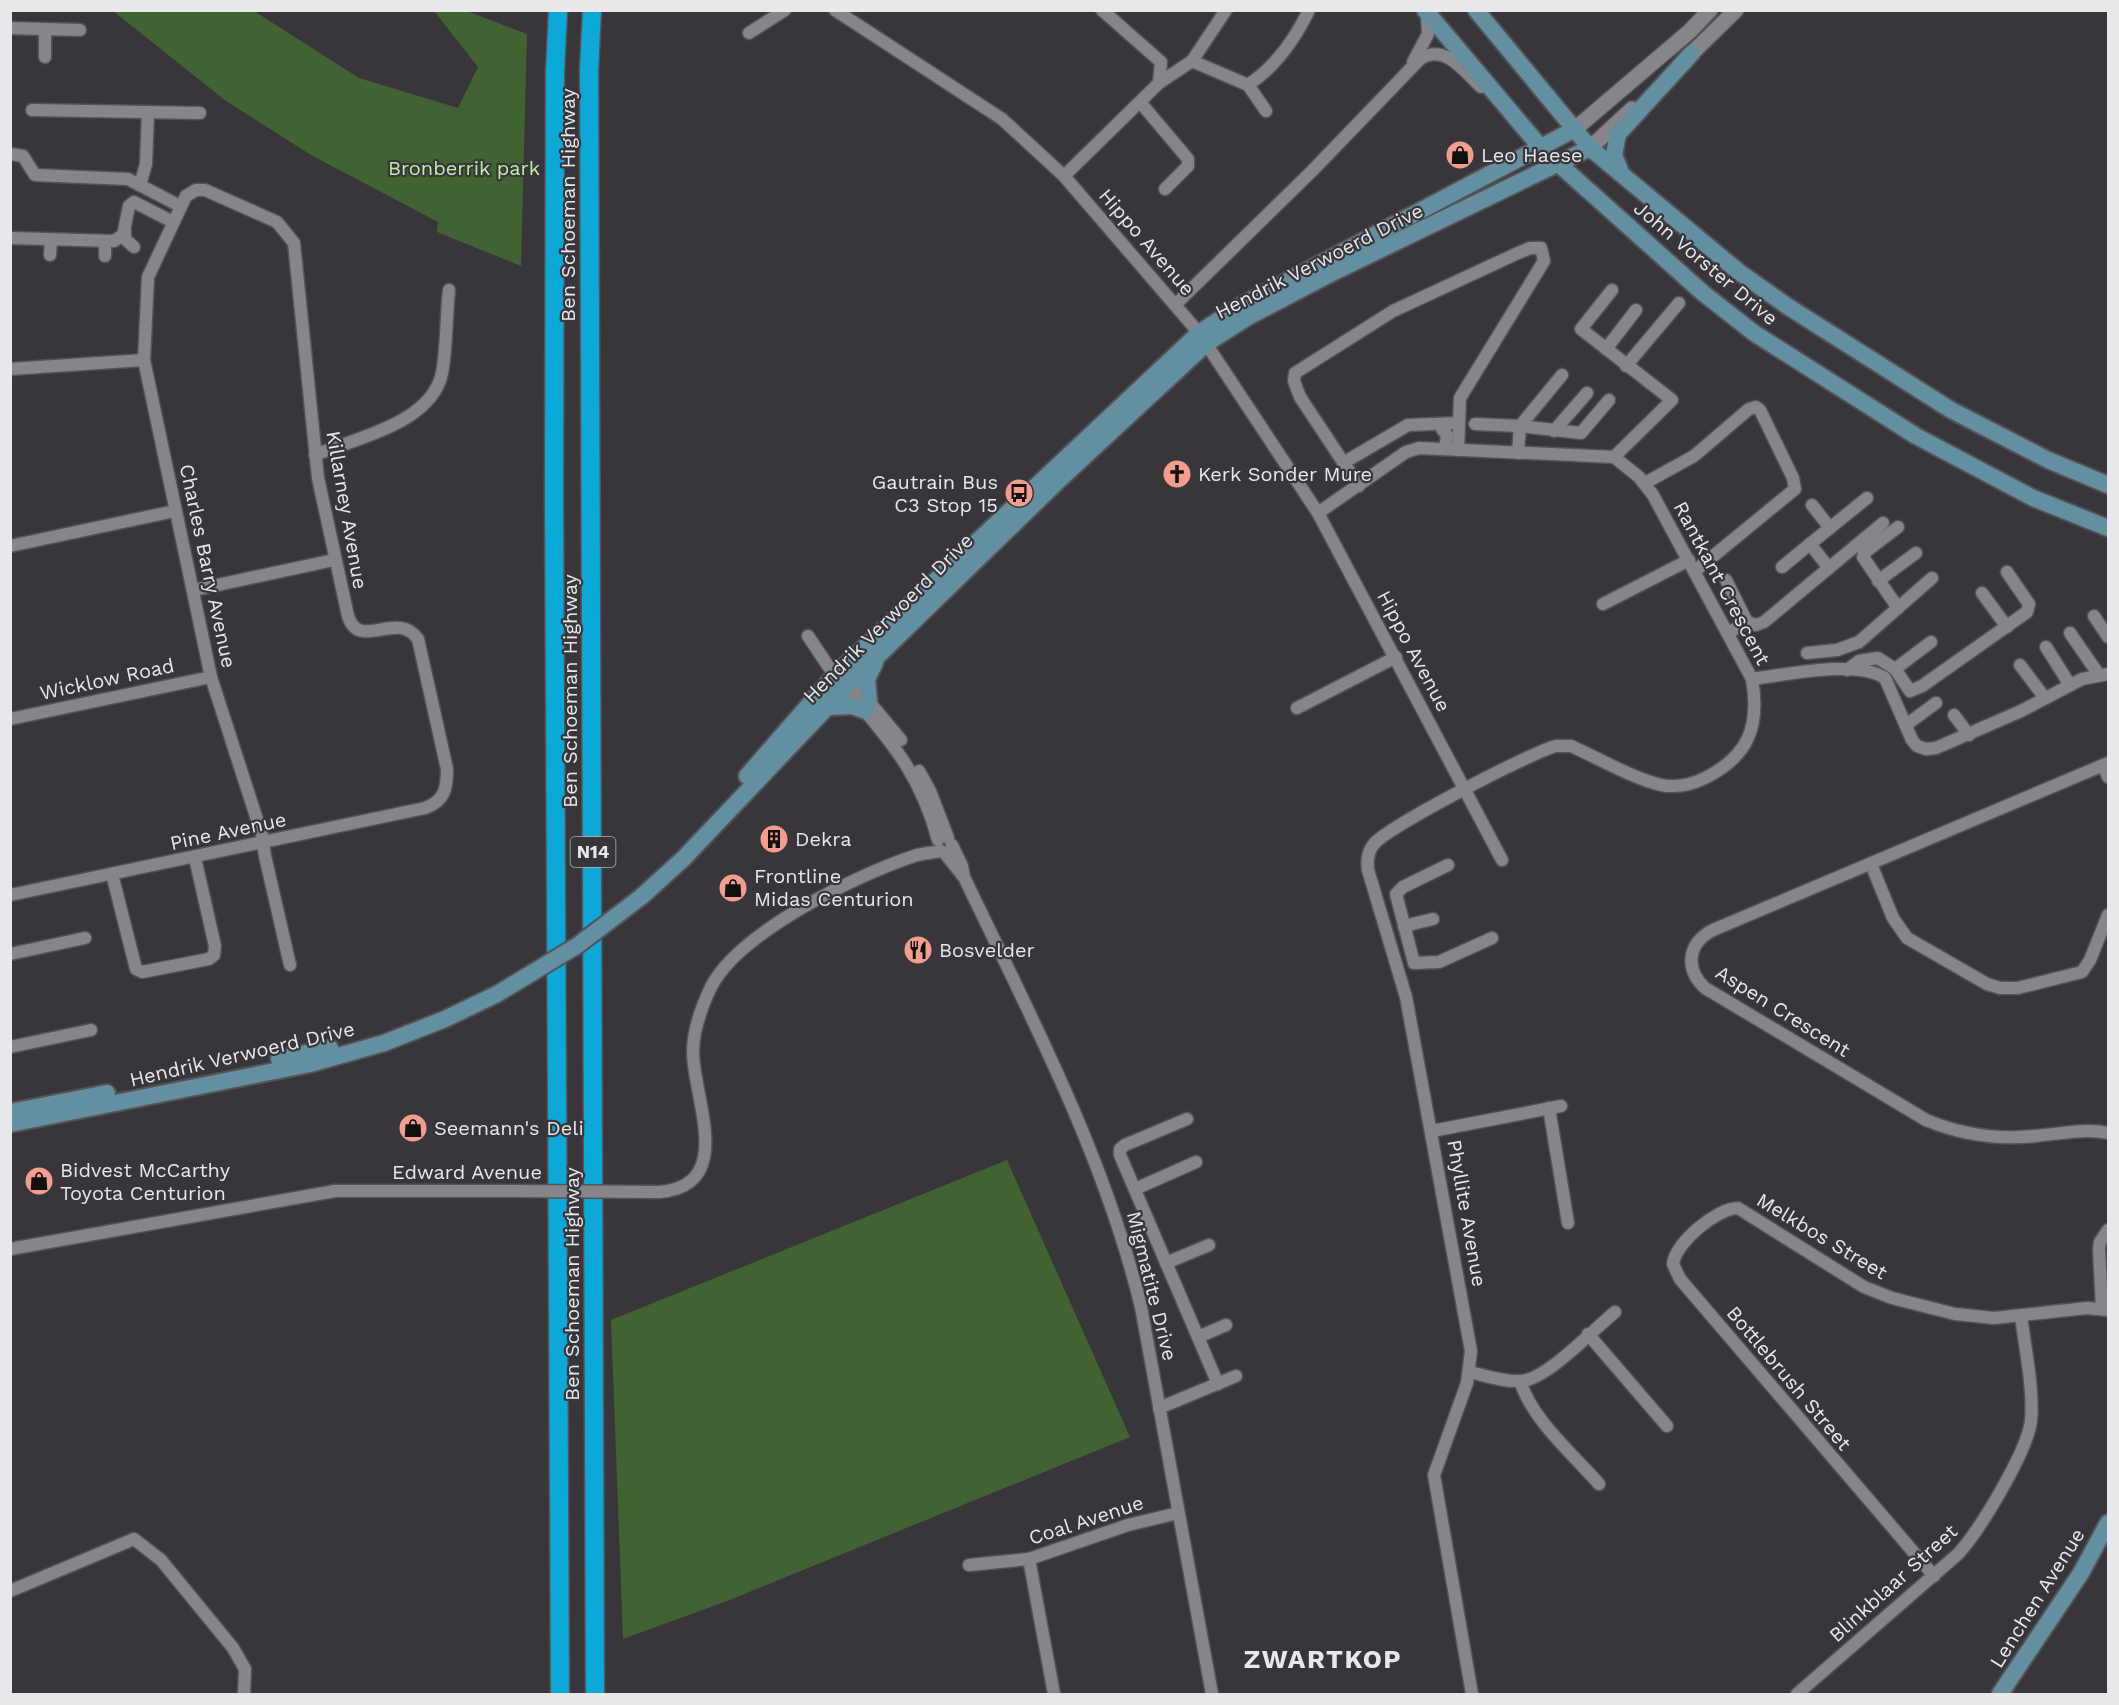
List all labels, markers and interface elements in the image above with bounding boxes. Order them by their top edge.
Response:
street label: Ben Schoeman Highway [556,87,580,322]
shop icon: Leo Haese [1444,139,1476,171]
place label: Leo Haese [1481,143,1583,167]
park label: Bronberrik park [388,156,540,180]
street label: Hippo Avenue [1094,184,1200,300]
street label: John Vorster Drive [1629,196,1783,330]
street label: Hendrik Verwoerd Drive [1211,198,1427,324]
street label: Killarney Avenue [321,429,373,591]
church icon: Kerk Sonder Mure [1161,458,1193,490]
street label: Charles Barry Avenue [175,462,241,670]
place label: Kerk Sonder Mure [1198,462,1372,486]
place label: Gautrain Bus C3 Stop 15 [872,470,998,517]
bus stop icon: Gautrain Bus C3 Stop 15 [1003,477,1035,509]
street label: Rantkant Crescent [1669,497,1776,670]
street label: Hendrik Verwoerd Drive [798,528,978,708]
street label: Ben Schoeman Highway [558,573,582,808]
street label: Hippo Avenue [1372,586,1456,716]
street label: Wicklow Road [38,653,176,705]
street label: Pine Avenue [168,807,288,855]
building icon: Dekra [758,823,790,855]
place label: Dekra [795,827,852,851]
road number: N14 [570,837,616,867]
place label: Frontline Midas Centurion [754,864,914,911]
shop icon: Frontline Midas Centurion [717,872,749,904]
restaurant icon: Bosvelder [902,934,934,966]
place label: Bosvelder [939,938,1035,962]
street label: Aspen Crescent [1711,960,1855,1062]
street label: Hendrik Verwoerd Drive [127,1016,357,1092]
shop icon: Seemann's Deli [397,1112,429,1144]
place label: Seemann's Deli [434,1116,584,1140]
street label: Phyllite Avenue [1442,1138,1492,1288]
place label: Bidvest McCarthy Toyota Centurion [60,1158,231,1205]
street label: Edward Avenue [392,1160,542,1184]
shop icon: Bidvest McCarthy Toyota Centurion [23,1165,55,1197]
street label: Ben Schoeman Highway [560,1166,584,1401]
street label: Melkbos Street [1752,1188,1892,1285]
street label: Migmatite Drive [1122,1209,1182,1363]
street label: Bottlebrush Street [1722,1301,1857,1456]
street label: Coal Avenue [1026,1490,1146,1550]
street label: Blinkblaar Street [1824,1519,1963,1647]
street label: Lenchen Avenue [1984,1524,2090,1672]
district label: ZWARTKOP [1244,1644,1402,1674]

